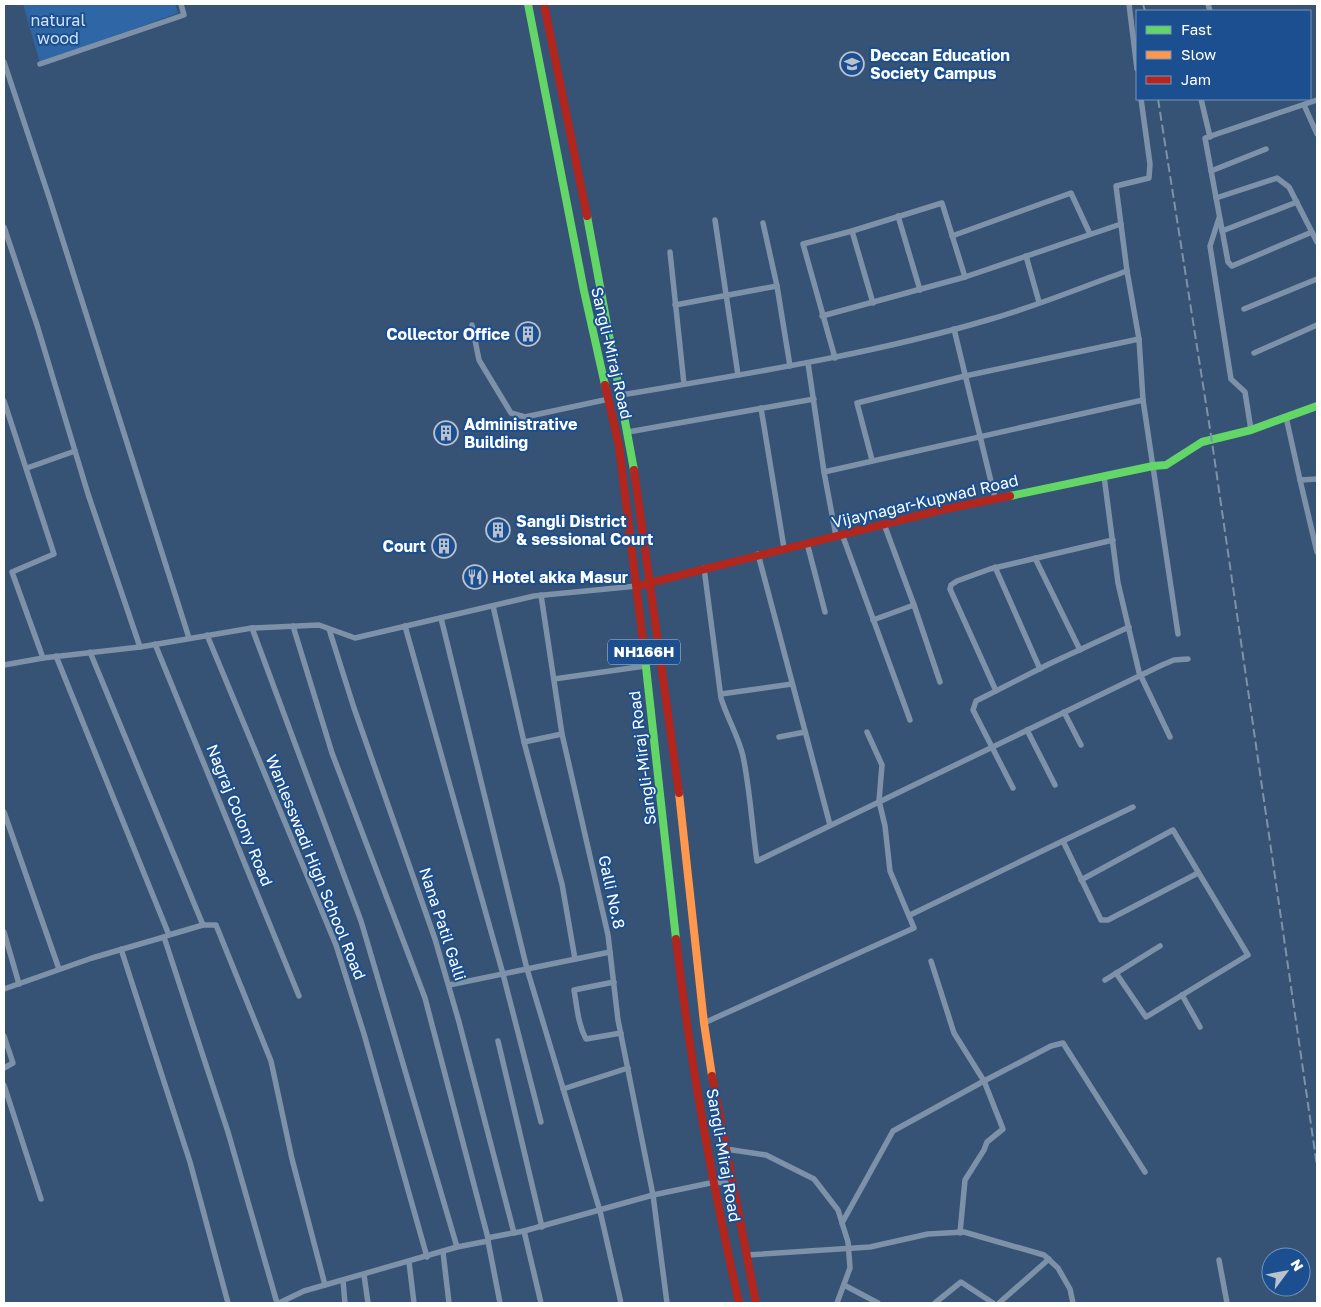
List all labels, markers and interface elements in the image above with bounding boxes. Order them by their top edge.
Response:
park label: natural wood [30,10,86,48]
legend [1136,10,1311,100]
text: Fast [1181,20,1212,38]
place label: Deccan Education Society Campus [870,45,1010,83]
text: Slow [1181,45,1216,63]
school or university icon: Deccan Education Society Campus [839,51,865,77]
text: Jam [1181,70,1211,88]
street label: Sangli-Miraj Road [587,285,637,421]
building icon: Collector Office [515,321,541,347]
place label: Collector Office [386,324,510,344]
place label: Administrative Building [464,414,578,452]
building icon: Administrative Building [433,420,459,446]
street label: Vijaynagar-Kupwad Road [830,470,1020,532]
place label: Sangli District & sessional Court [516,511,653,549]
building icon: Sangli District & sessional Court [485,517,511,543]
building icon: Court [431,533,457,559]
place label: Court [383,536,426,556]
restaurant icon: Hotel akka Masur [462,564,488,590]
place label: Hotel akka Masur [492,567,628,587]
road number: NH166H [608,640,680,664]
street label: Sangli-Miraj Road [624,690,660,826]
street label: Nagraj Colony Road [202,741,278,889]
street label: Wanlesswadi High School Road [262,751,370,983]
street label: Galli No.8 [594,853,630,931]
street label: Nana Patil Galli [415,865,471,983]
street label: Sangli-Miraj Road [702,1087,746,1223]
north arrow [1261,1247,1311,1297]
text: N [1287,1256,1307,1274]

